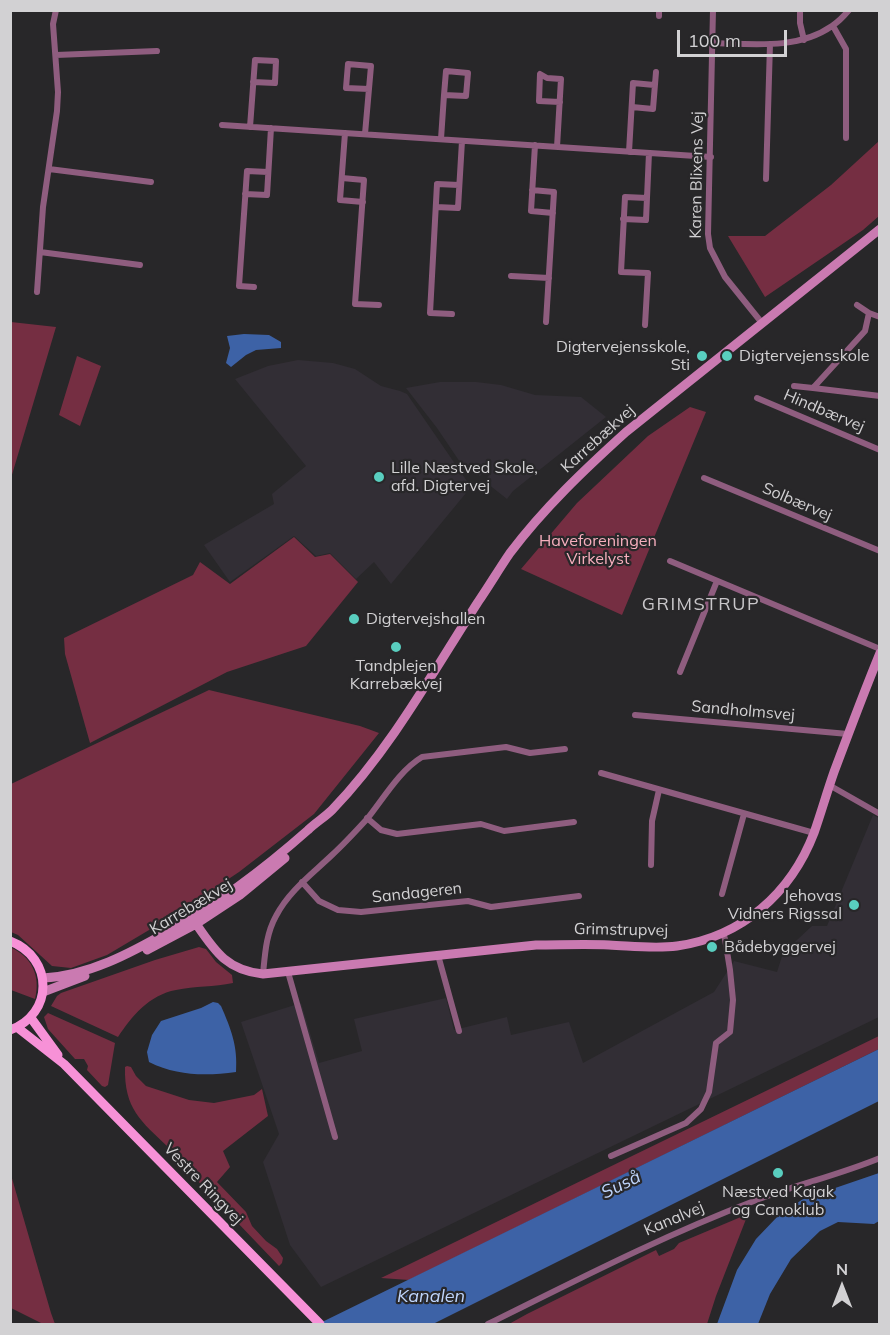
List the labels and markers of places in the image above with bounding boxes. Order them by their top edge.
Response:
place label: Digtervejensskole, Sti [556,337,690,375]
place label: Digtervejensskole [739,346,869,366]
marker: Digtervejensskole, Sti [695,349,709,363]
marker: Digtervejensskole [720,349,734,363]
place label: Lille Næstved Skole, afd. Digtervej [391,458,538,496]
marker: Lille Næstved Skole, afd. Digtervej [372,470,386,484]
place label: Digtervejshallen [366,609,485,629]
marker: Digtervejshallen [347,612,361,626]
marker: Tandplejen Karrebækvej [389,640,403,654]
place label: Tandplejen Karrebækvej [350,656,442,694]
place label: Jehovas Vidners Rigssal [728,886,842,924]
marker: Jehovas Vidners Rigssal [847,898,861,912]
place label: Bådebyggervej [724,937,836,957]
marker: Bådebyggervej [705,940,719,954]
marker: Næstved Kajak og Canoklub [771,1166,785,1180]
place label: Næstved Kajak og Canoklub [722,1182,834,1220]

